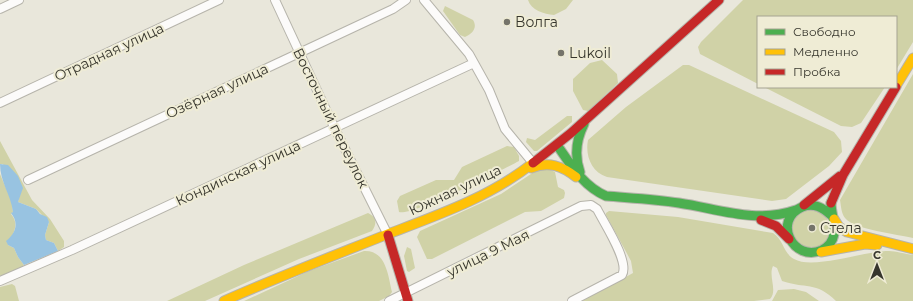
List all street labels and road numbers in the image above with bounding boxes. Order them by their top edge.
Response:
street label: Отрадная улица [51,19,167,85]
street label: Восточный переулок [289,45,373,191]
street label: Озёрная улица [163,59,271,123]
street label: Кондинская улица [173,136,303,210]
street label: Южная улица [406,161,504,219]
street label: улица 9 Мая [443,225,532,281]

